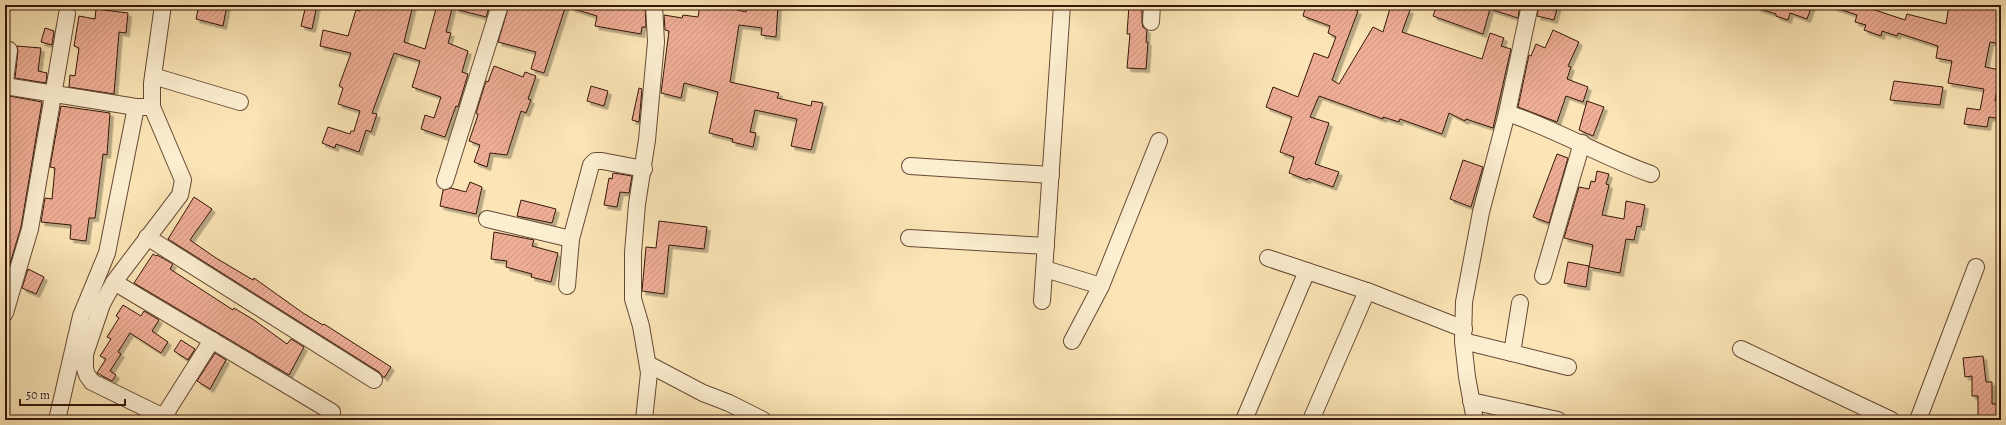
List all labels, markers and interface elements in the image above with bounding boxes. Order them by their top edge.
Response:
scale bar [20,381,125,407]
text: 50 m [26,387,50,403]

